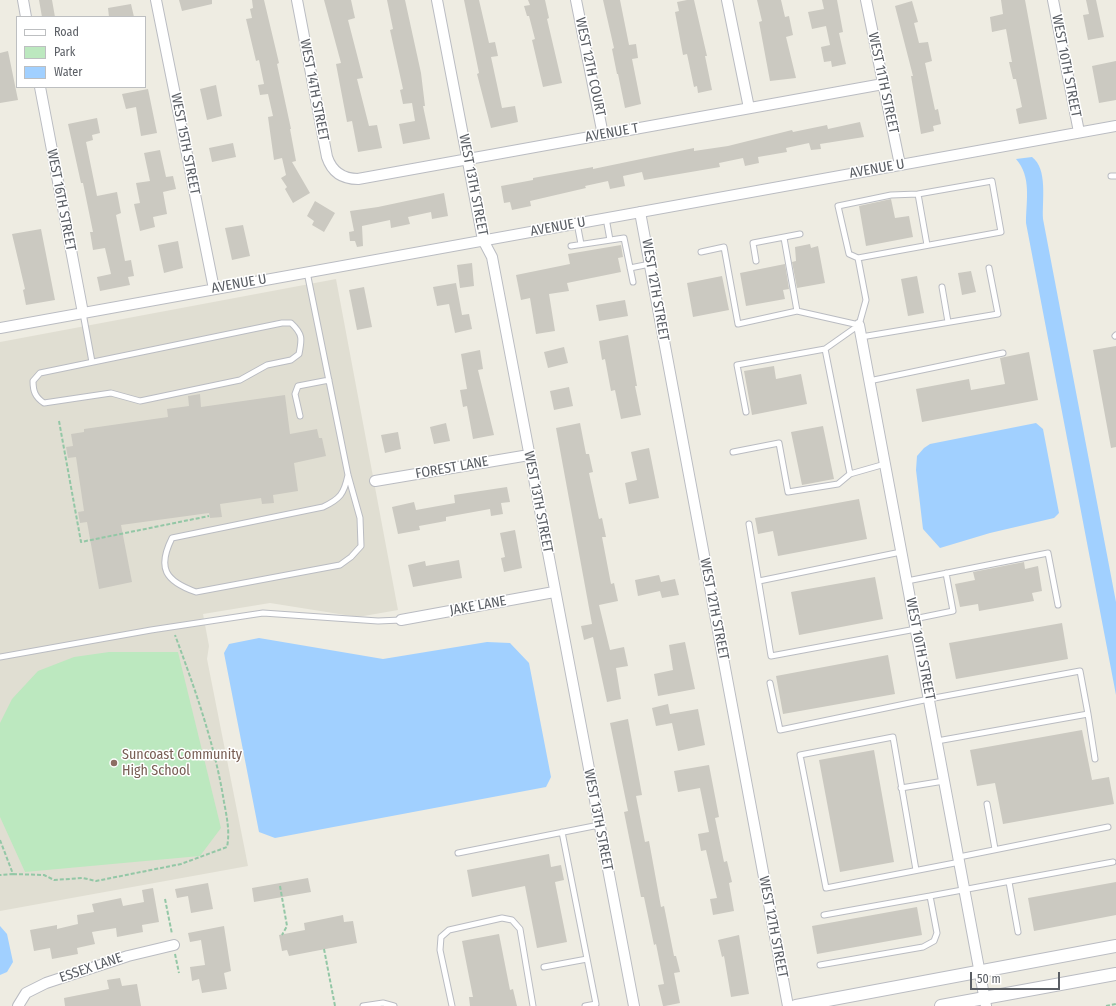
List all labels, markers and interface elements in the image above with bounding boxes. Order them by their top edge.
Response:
street label: WEST 10TH STREET [1048,13,1084,119]
legend [16,16,146,88]
street label: WEST 12TH COURT [571,16,609,118]
text: Road [54,25,79,39]
street label: WEST 11TH STREET [864,31,902,135]
street label: WEST 14TH STREET [296,38,332,142]
text: Park [54,45,75,59]
text: Water [54,65,82,79]
street label: WEST 15TH STREET [167,92,203,196]
street label: AVENUE T [584,120,640,146]
street label: WEST 13TH STREET [455,133,491,237]
street label: WEST 16TH STREET [43,148,79,252]
street label: AVENUE U [848,156,906,182]
street label: AVENUE U [529,214,587,240]
street label: WEST 12TH STREET [638,238,672,342]
street label: AVENUE U [210,271,268,297]
street label: WEST 13TH STREET [520,450,556,554]
street label: FOREST LANE [414,453,490,483]
street label: WEST 12TH STREET [696,557,732,661]
street label: JAKE LANE [448,593,508,619]
street label: WEST 10TH STREET [902,596,938,702]
place label: Suncoast Community High School [122,747,242,780]
marker: Suncoast Community High School [109,758,119,768]
street label: WEST 13TH STREET [580,768,616,872]
street label: WEST 12TH STREET [755,875,791,979]
street label: ESSEX LANE [57,949,125,987]
scale bar [972,964,1062,990]
text: 50 m [977,972,1001,986]

